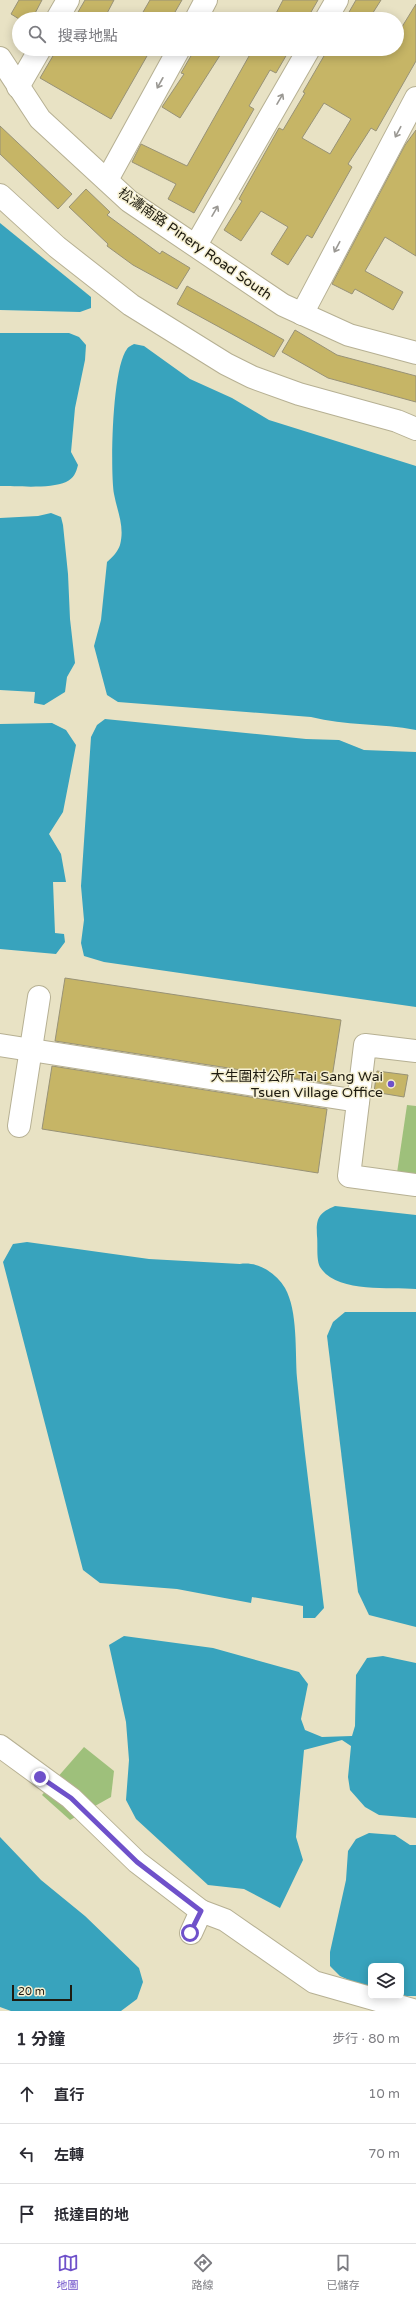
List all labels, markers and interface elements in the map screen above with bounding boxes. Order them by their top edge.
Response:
search box [12,12,404,56]
icon: search [26,23,48,45]
text: 搜尋地點 [58,27,118,45]
one-way arrow [156,77,164,89]
one-way arrow [277,93,285,105]
one-way arrow [394,126,401,138]
street label: 松濤南路 Pinery Road South [115,184,275,304]
one-way arrow [212,205,220,217]
one-way arrow [333,241,341,253]
place label: 大生圍村公所 Tai Sang Wai Tsuen Village Office [211,1068,383,1101]
marker: 大生圍村公所 Tai Sang Wai Tsuen Village Office [386,1079,396,1089]
route end [31,1768,49,1786]
route start [181,1924,199,1942]
map controls [368,1963,404,1999]
button: layers [368,1963,404,1999]
scale bar [12,1983,72,2002]
text: 20 m [18,1985,45,1998]
text: 1 分鐘 [16,2029,65,2050]
text: 步行 · 80 m [332,2031,400,2047]
icon: ahead [16,2083,38,2105]
text: 直行 [54,2086,84,2104]
text: 10 m [368,2086,400,2102]
icon: left [16,2143,38,2165]
text: 左轉 [54,2146,84,2164]
text: 70 m [368,2146,400,2162]
icon: arrive [16,2203,38,2225]
text: 抵達目的地 [54,2206,129,2224]
tab: 地圖 [57,2252,79,2292]
tab: 路線 [192,2252,214,2292]
tab: 已儲存 [327,2252,360,2292]

